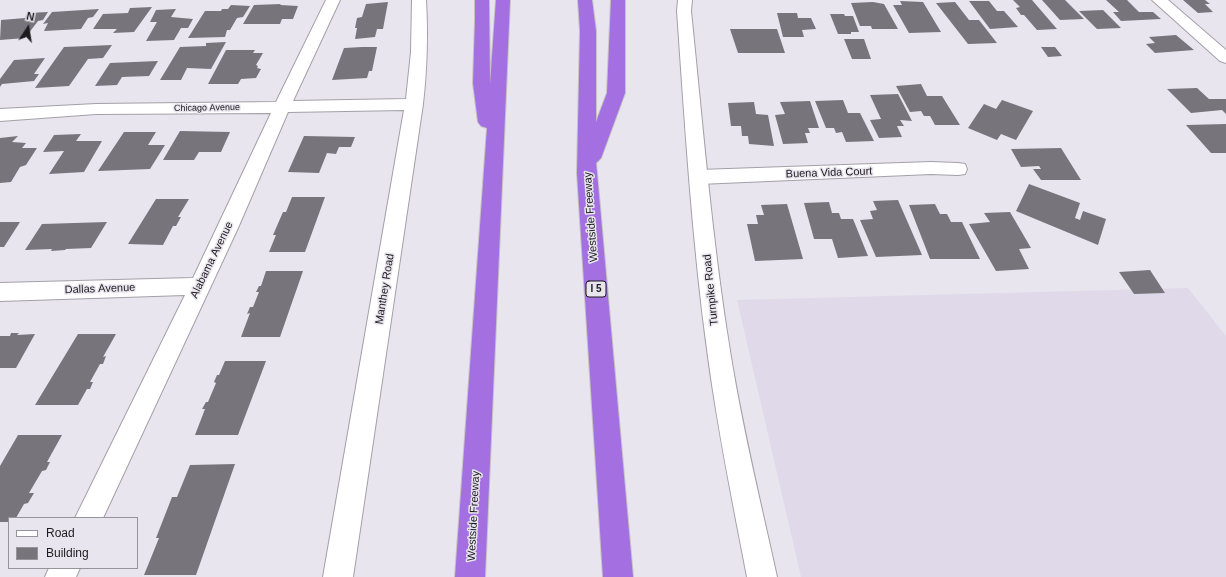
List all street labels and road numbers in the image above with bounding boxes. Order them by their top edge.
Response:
street label: Chicago Avenue [174,102,240,114]
street label: Buena Vida Court [785,165,873,181]
street label: Westside Freeway [581,172,601,262]
street label: Alabama Avenue [188,220,236,300]
street label: Manthey Road [373,253,397,325]
street label: Turnpike Road [701,254,721,326]
street label: Dallas Avenue [64,281,136,297]
road number: I 5 [586,281,606,297]
street label: Westside Freeway [465,471,483,561]

